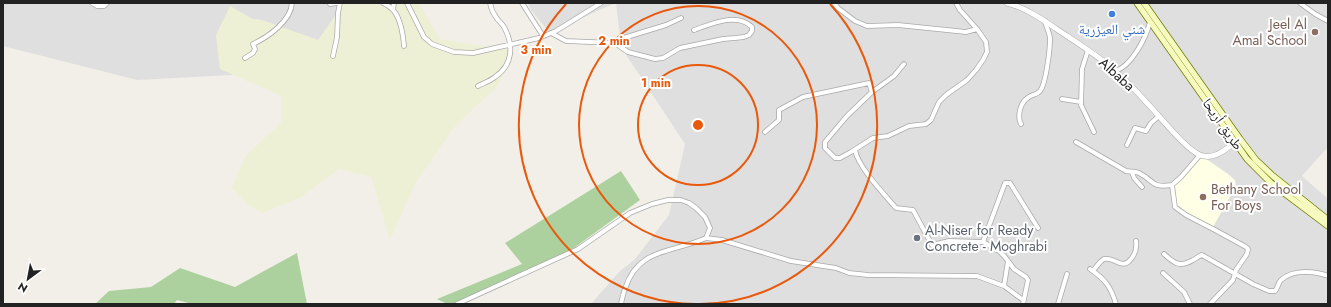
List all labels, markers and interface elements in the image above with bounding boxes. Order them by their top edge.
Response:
marker: شني العيزرية [1107,9,1117,19]
place label: Jeel Al Amal School [1232,14,1307,50]
place label: شني العيزرية [1079,19,1145,41]
marker: Jeel Al Amal School [1310,27,1320,37]
text: 2 min [598,32,630,50]
text: 3 min [520,41,552,59]
street label: Albaba [1095,53,1139,95]
text: 1 min [641,74,671,92]
street label: طريق أريحا [1198,94,1248,154]
centre of rings [691,118,705,132]
place label: Bethany School For Boys [1211,179,1301,215]
marker: Bethany School For Boys [1198,192,1208,202]
place label: Al-Niser for Ready Concrete - Moghrabi [925,220,1047,256]
marker: Al-Niser for Ready Concrete - Moghrabi [912,233,922,243]
north arrow [8,259,48,299]
text: N [15,278,31,297]

